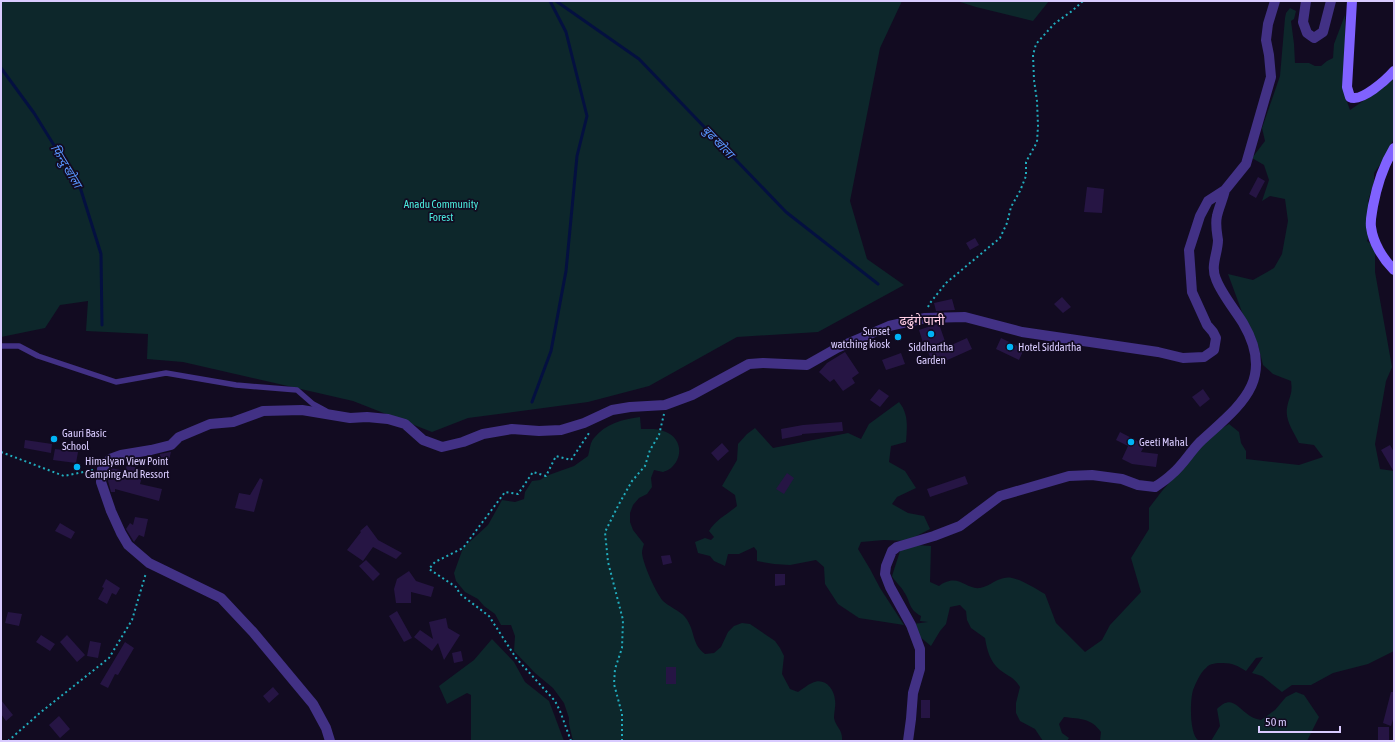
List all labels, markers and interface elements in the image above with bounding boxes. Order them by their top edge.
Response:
water label: बुढ खोला [699,123,739,164]
water label: फिन्दु खोला [47,142,86,193]
park label: Anadu Community Forest [404,198,479,223]
district label: ढढुंगे पानी [899,313,945,329]
place label: Sunset watching kiosk [831,325,890,350]
marker: Siddhartha Garden [926,329,936,339]
marker: Sunset watching kiosk [893,332,903,342]
place label: Siddhartha Garden [909,341,953,366]
place label: Hotel Siddartha [1018,341,1081,353]
marker: Hotel Siddartha [1005,342,1015,352]
place label: Gauri Basic School [62,427,107,452]
marker: Gauri Basic School [49,434,59,444]
place label: Geeti Mahal [1139,436,1188,448]
marker: Geeti Mahal [1126,437,1136,447]
place label: Himalyan View Point Camping And Ressort [85,455,169,480]
marker: Himalyan View Point Camping And Ressort [72,462,82,472]
scale bar [1259,708,1340,734]
text: 50 m [1265,715,1287,729]

